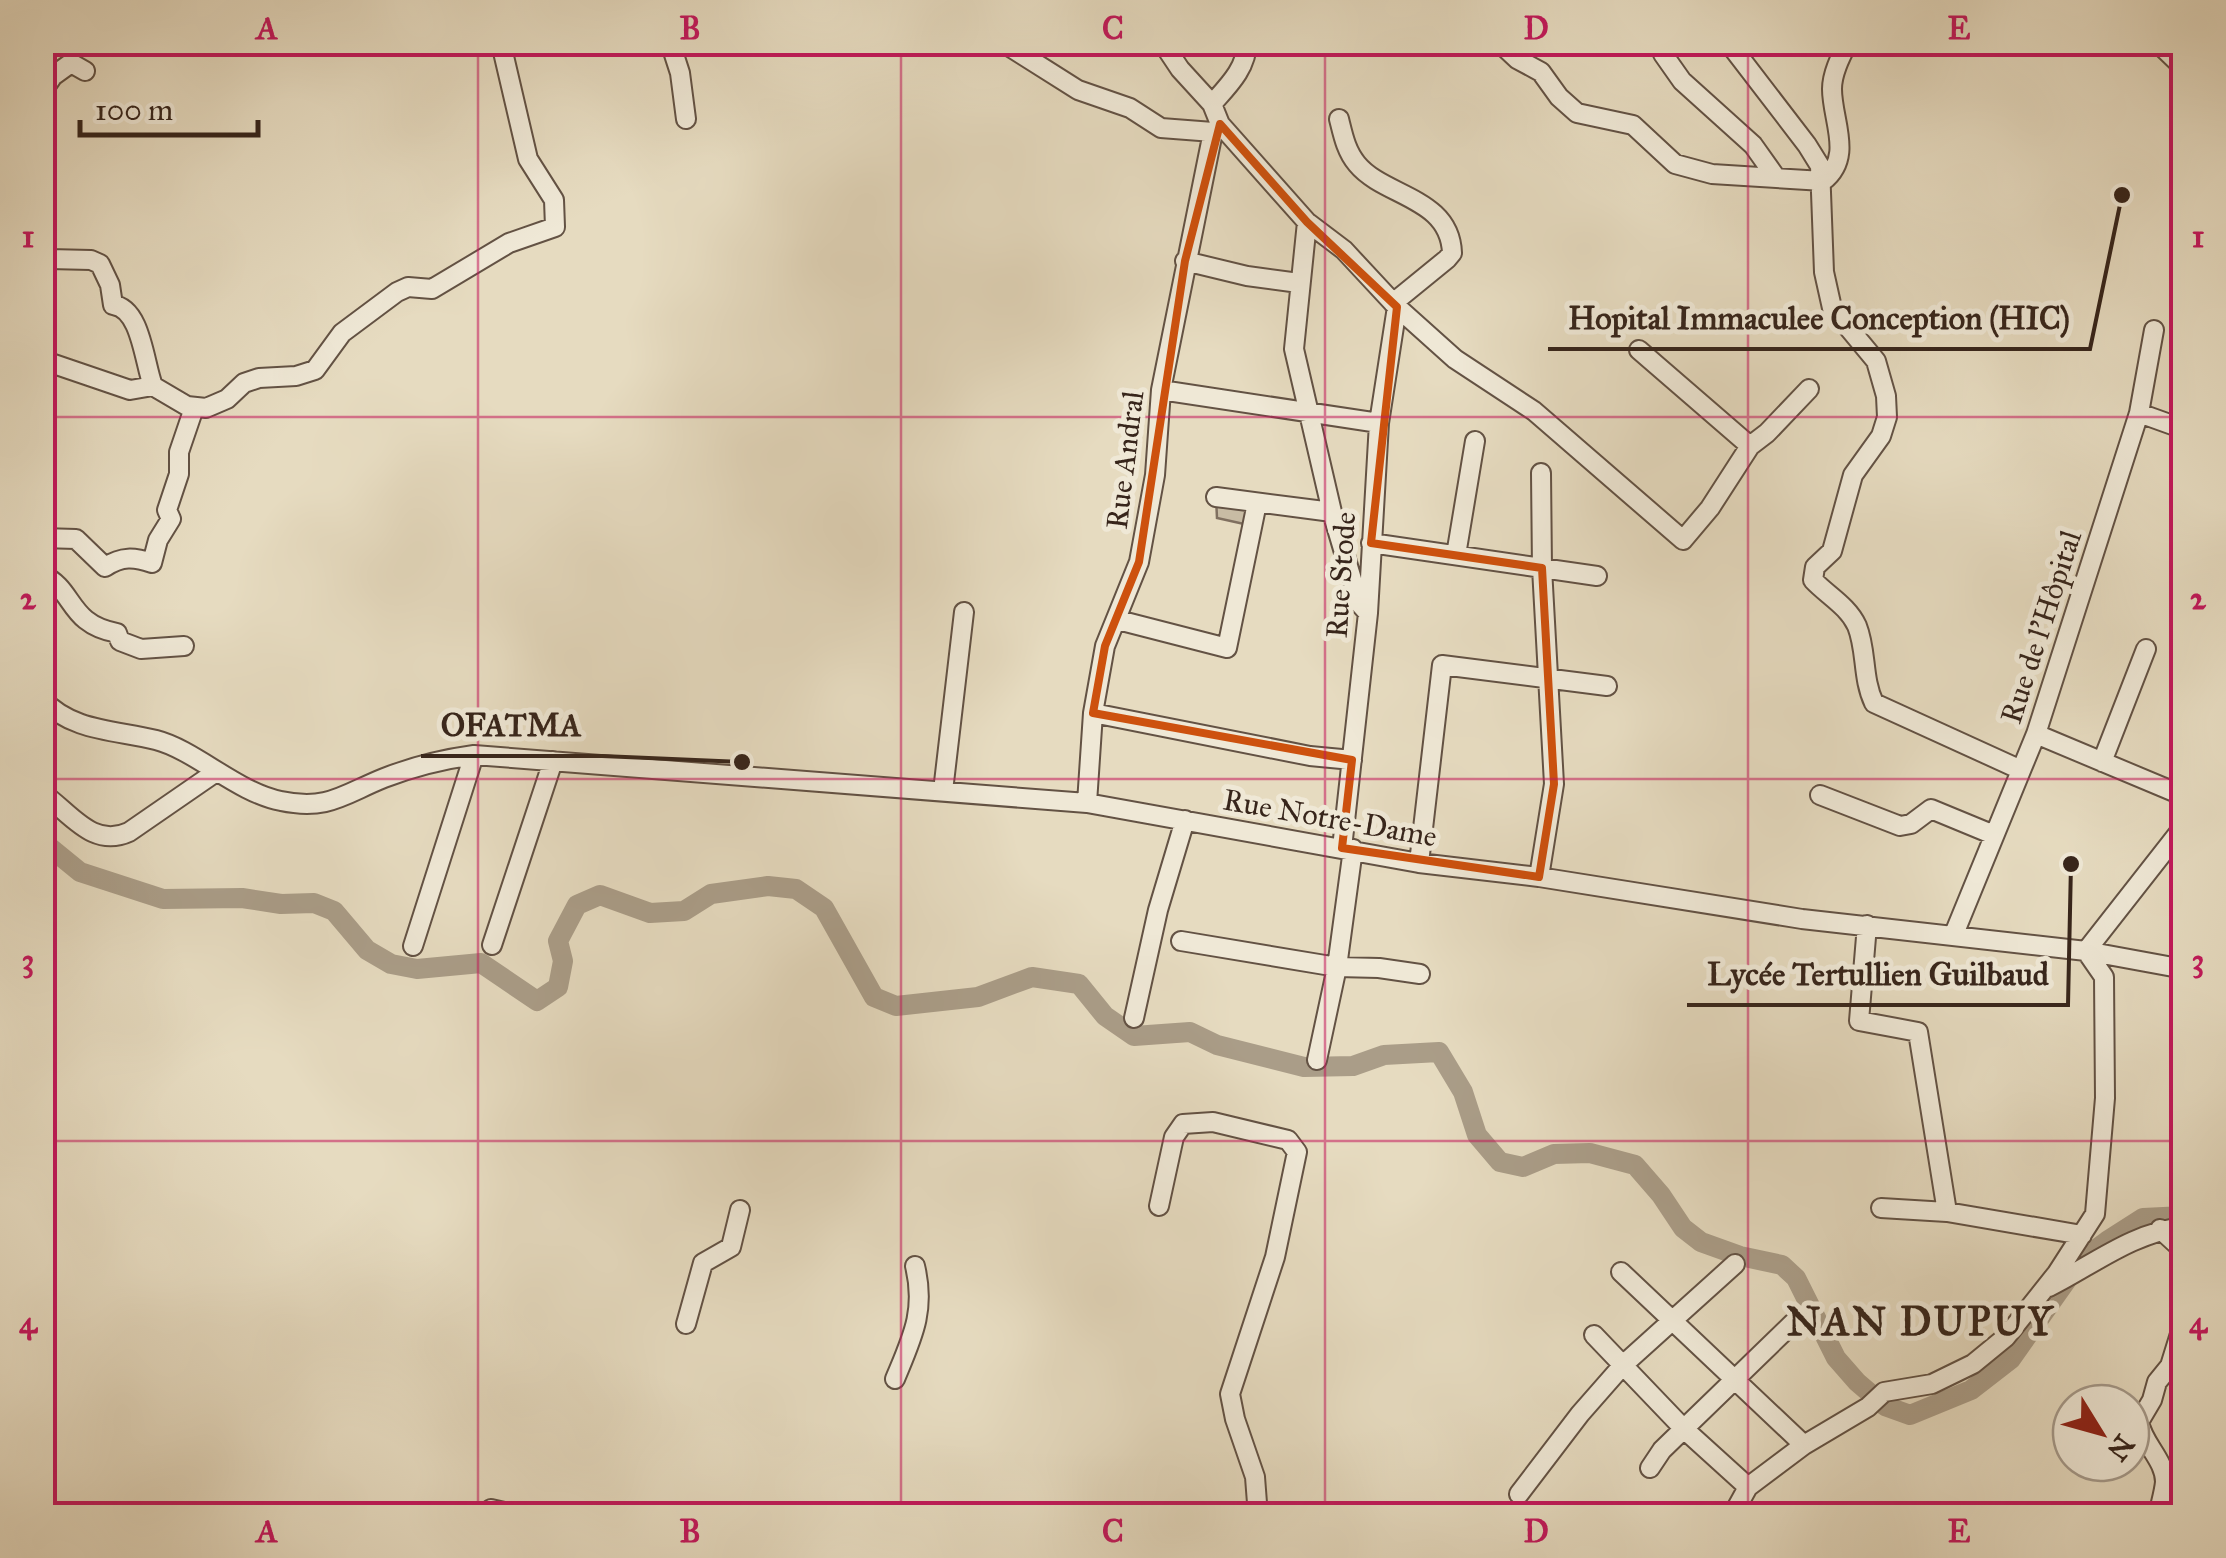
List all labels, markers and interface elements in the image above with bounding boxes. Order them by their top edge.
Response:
text: A [254,9,278,48]
text: B [679,9,701,48]
text: C [1102,9,1124,48]
text: D [1523,9,1549,48]
text: E [1948,9,1971,48]
scale bar [80,75,258,137]
text: 100 m [95,92,173,128]
text: 1 [22,217,35,256]
text: 1 [2192,217,2205,256]
callout: Hopital Immaculee Conception (HIC) [1548,287,2090,349]
text: Hopital Immaculee Conception (HIC) [1568,299,2070,338]
street label: Rue Andral [1099,388,1151,531]
street label: Rue Stode [1319,511,1363,639]
street label: Rue de l'Hôpital [1993,525,2089,728]
text: 2 [20,579,37,618]
text: 2 [2190,579,2207,618]
callout: OFATMA [421,694,602,756]
text: OFATMA [441,706,582,745]
street label: Rue Notre-Dame [1220,781,1440,855]
text: 3 [22,941,34,980]
text: 3 [2192,941,2204,980]
callout: Lycée Tertullien Guilbaud [1687,943,2068,1005]
text: Lycée Tertullien Guilbaud [1707,955,2050,994]
district label: NAN DUPUY [1787,1297,2055,1346]
text: 4 [19,1303,38,1342]
text: 4 [2189,1303,2208,1342]
north arrow [2051,1383,2151,1483]
text: N [2099,1428,2142,1468]
text: A [254,1512,278,1551]
text: B [679,1512,701,1551]
text: C [1102,1512,1124,1551]
text: D [1523,1512,1549,1551]
text: E [1948,1512,1971,1551]

